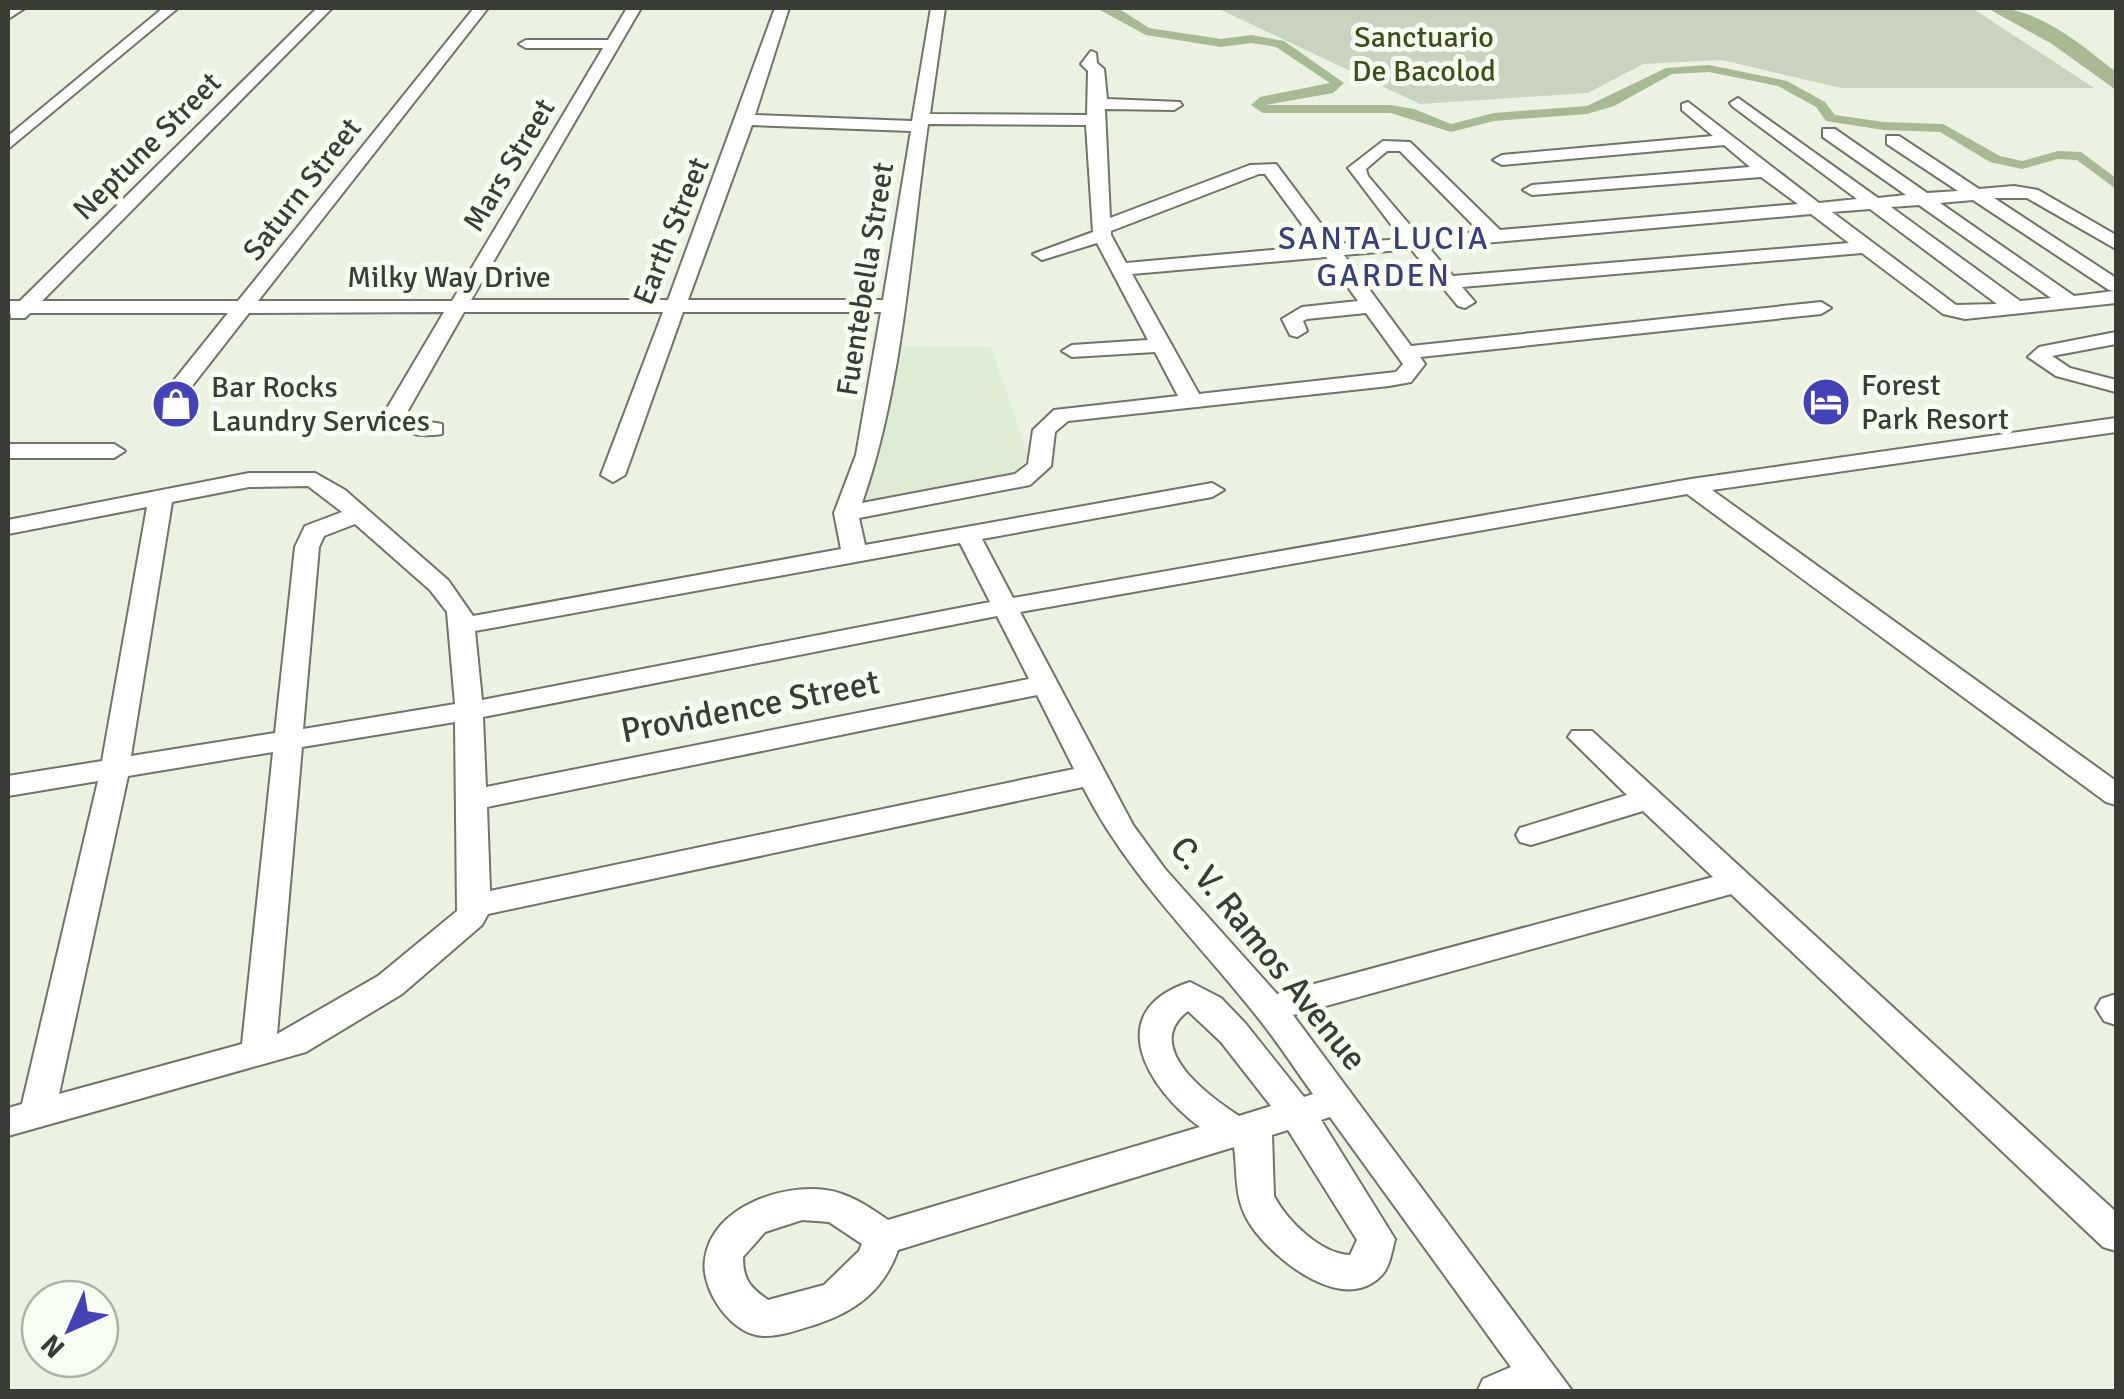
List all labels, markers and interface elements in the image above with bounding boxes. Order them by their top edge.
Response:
park label: Sanctuario De Bacolod [1352,19,1496,90]
street label: Neptune Street [66,65,229,228]
street label: Mars Street [455,92,563,238]
street label: Saturn Street [235,111,370,268]
street label: Earth Street [625,152,718,310]
street label: Fuentebella Street [829,160,902,399]
district label: SANTA LUCIA GARDEN [1278,219,1490,295]
street label: Milky Way Drive [347,259,551,296]
place label: Forest Park Resort [1861,367,2009,438]
place label: Bar Rocks Laundry Services [211,369,430,440]
hotel icon: Forest Park Resort [1800,376,1852,428]
shop icon: Bar Rocks Laundry Services [150,378,202,430]
street label: Providence Street [617,660,883,753]
street label: C. V. Ramos Avenue [1161,827,1376,1079]
north arrow [20,1279,120,1379]
text: N [34,1327,72,1365]

